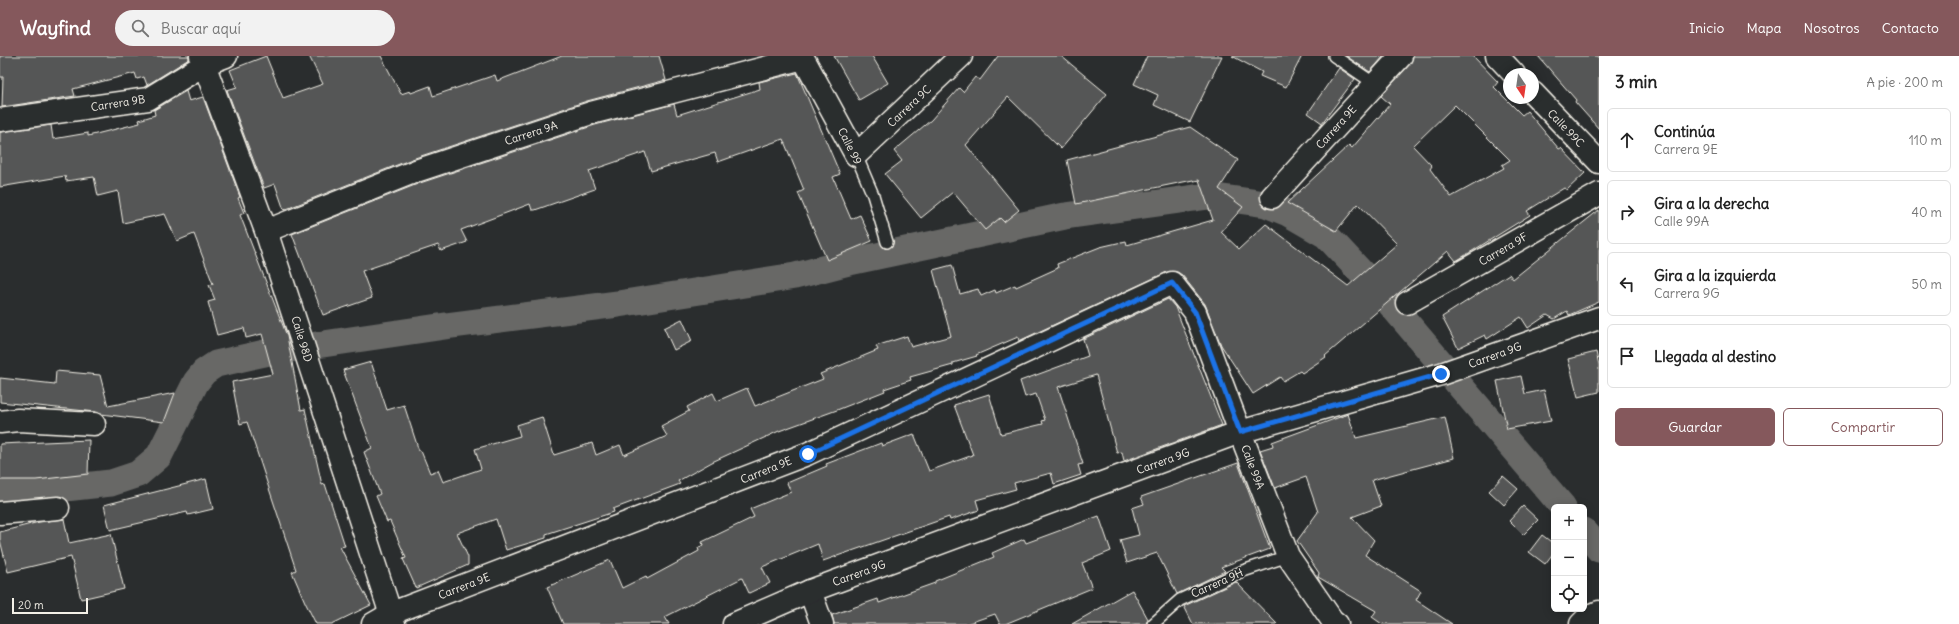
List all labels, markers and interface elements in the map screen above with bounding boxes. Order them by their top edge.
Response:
search box [115,10,395,46]
text: Wayfind [20,16,91,40]
icon: search [129,17,151,39]
text: Buscar aquí [161,19,241,38]
text: Inicio [1689,19,1724,37]
text: Mapa [1746,19,1782,37]
text: Nosotros [1804,19,1860,37]
text: Contacto [1882,19,1939,37]
north arrow [1503,68,1539,104]
text: 3 min [1615,71,1657,93]
text: A pie · 200 m [1866,74,1943,91]
street label: Carrera 9C [884,82,934,130]
street label: Carrera 9B [90,92,146,114]
street label: Carrera 9E [1313,102,1359,152]
street label: Calle 99C [1545,106,1587,150]
street label: Carrera 9A [503,118,559,148]
text: Continúa [1654,122,1715,141]
street label: Calle 99 [835,125,865,167]
icon: ahead [1616,129,1638,151]
text: 110 m [1909,132,1942,149]
text: Carrera 9E [1654,141,1718,158]
text: Gira a la derecha [1654,194,1769,213]
icon: right [1616,201,1638,223]
text: 40 m [1911,204,1942,221]
text: Calle 99A [1654,213,1709,230]
street label: Carrera 9F [1476,229,1530,269]
text: Gira a la izquierda [1654,266,1776,285]
icon: left [1616,273,1638,295]
text: 50 m [1911,276,1942,293]
text: Carrera 9G [1654,285,1720,302]
street label: Calle 98D [288,314,316,364]
street label: Carrera 9G [1467,339,1524,371]
icon: arrive [1616,345,1638,367]
text: Llegada al destino [1654,347,1776,366]
route end [1432,365,1450,383]
button: Guardar [1615,408,1775,446]
button: Compartir [1783,408,1943,446]
street label: Calle 99A [1238,443,1268,491]
route start [799,445,817,463]
street label: Carrera 9G [1135,445,1192,477]
street label: Carrera 9E [738,453,794,487]
map controls [1551,504,1587,612]
button: + [1551,504,1587,540]
button: − [1551,540,1587,576]
street label: Carrera 9G [831,557,888,589]
street label: Carrera 9H [1189,565,1245,601]
street label: Carrera 9E [436,570,492,602]
button: locate [1551,576,1587,612]
scale bar [12,596,88,615]
text: 20 m [18,598,44,612]

